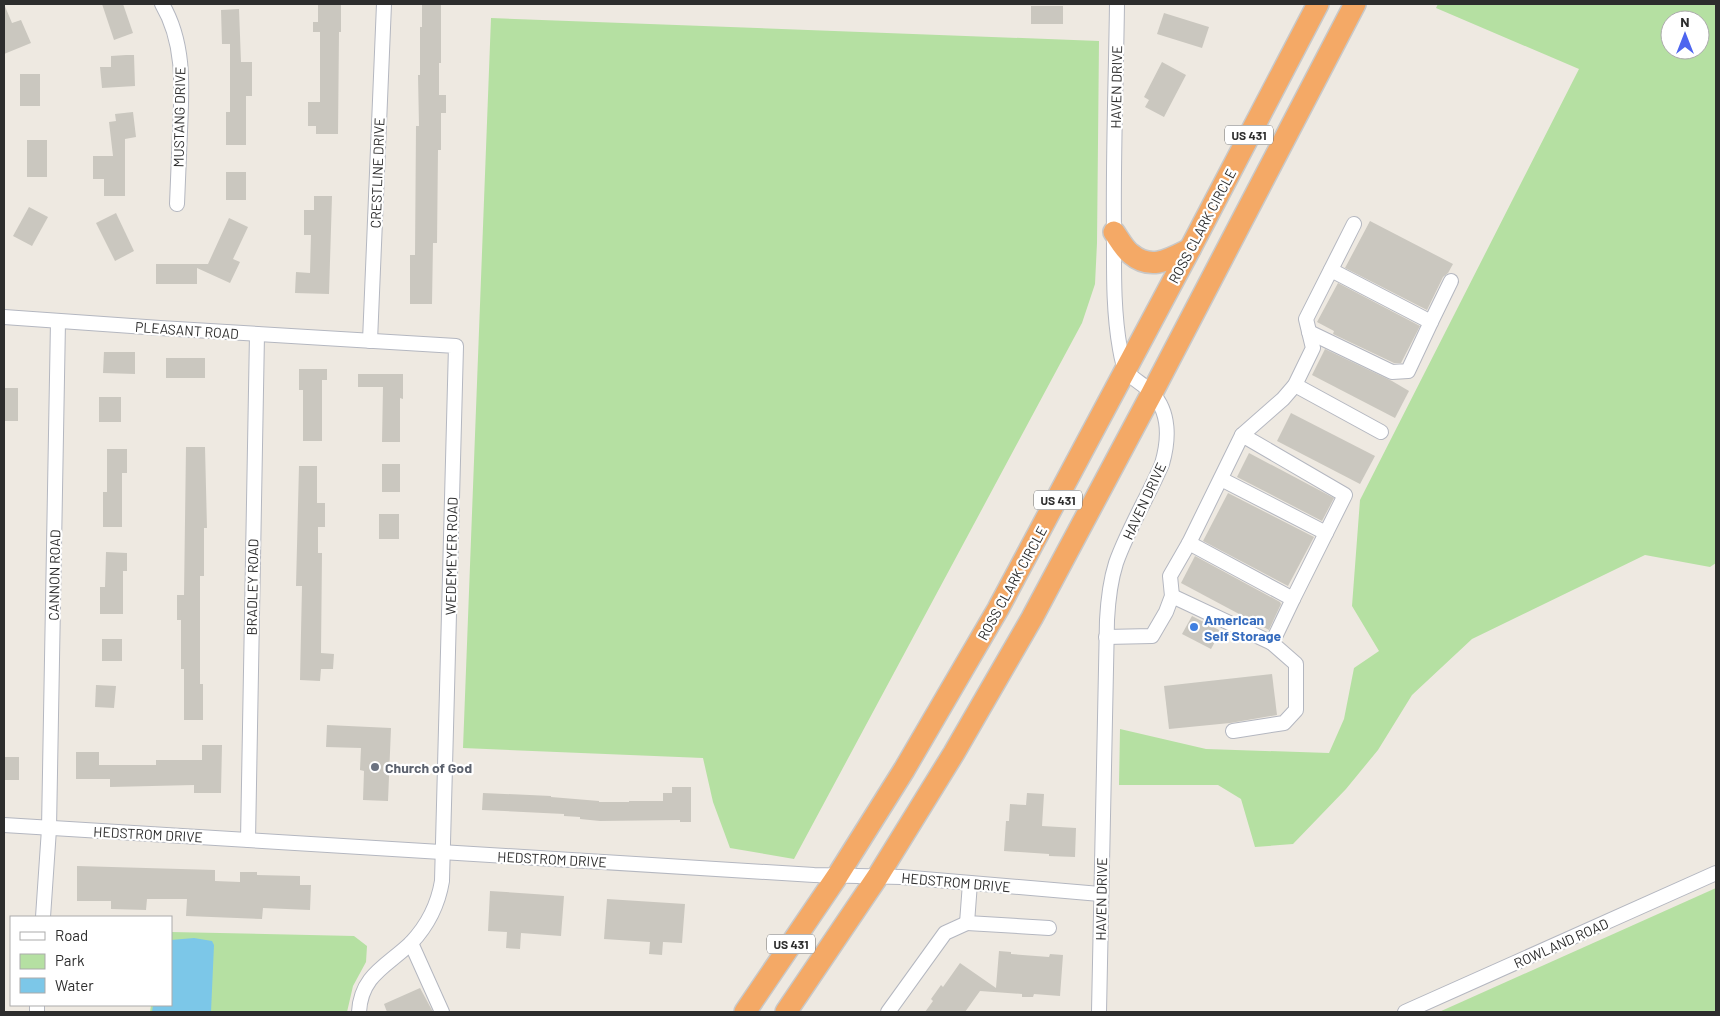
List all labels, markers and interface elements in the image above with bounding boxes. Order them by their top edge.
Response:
north arrow [1660,10,1710,60]
text: N [1680,13,1690,30]
street label: HAVEN DRIVE [1107,45,1125,129]
street label: MUSTANG DRIVE [170,66,188,168]
street label: CRESTLINE DRIVE [367,117,387,229]
road number: US 431 [1225,126,1273,144]
street label: ROSS CLARK CIRCLE [1165,166,1239,286]
street label: PLEASANT ROAD [135,318,239,342]
street label: HAVEN DRIVE [1119,460,1169,542]
road number: US 431 [1034,490,1082,510]
street label: WEDEMEYER ROAD [441,497,461,615]
street label: ROSS CLARK CIRCLE [974,523,1050,643]
street label: CANNON ROAD [45,529,63,621]
street label: BRADLEY ROAD [243,539,261,635]
place label: American Self Storage [1204,611,1281,644]
marker: American Self Storage [1188,621,1200,633]
place label: Church of God [385,759,472,776]
marker: Church of God [369,761,381,773]
street label: HEDSTROM DRIVE [93,823,203,845]
street label: HEDSTROM DRIVE [497,848,607,870]
street label: HAVEN DRIVE [1092,857,1110,941]
street label: HEDSTROM DRIVE [901,869,1011,895]
street label: ROWLAND ROAD [1511,915,1611,971]
legend [10,916,172,1006]
text: Road [55,926,88,944]
road number: US 431 [767,934,815,954]
text: Park [55,951,85,969]
text: Water [55,976,94,994]

